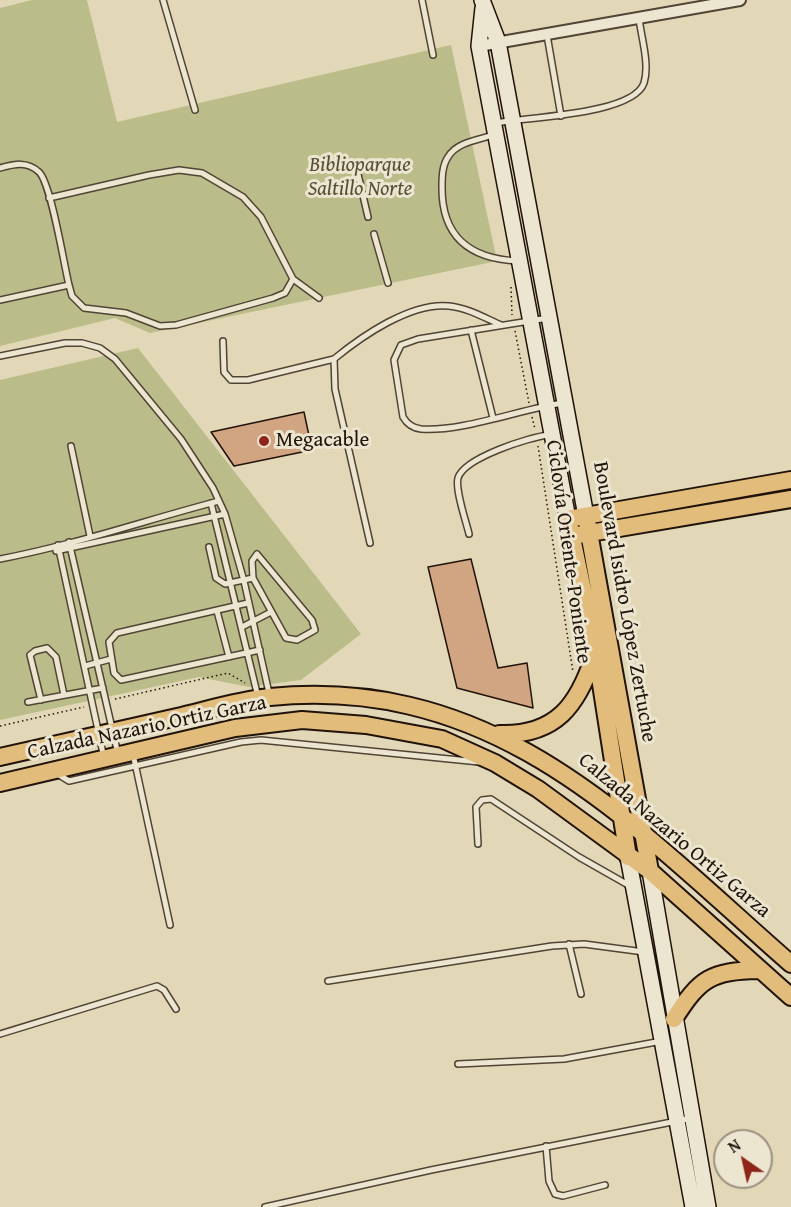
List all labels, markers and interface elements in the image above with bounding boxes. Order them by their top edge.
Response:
park label: Biblioparque Saltillo Norte [308,153,412,203]
place label: Megacable [276,428,369,454]
marker: Megacable [257,434,271,448]
street label: Ciclovía Oriente-Poniente [540,439,596,665]
street label: Boulevard Isidro López Zertuche [587,460,661,744]
street label: Calzada Nazario Ortiz Garza [25,690,269,766]
street label: Calzada Nazario Ortiz Garza [573,748,775,924]
north arrow [713,1129,773,1189]
text: N [723,1133,745,1159]

